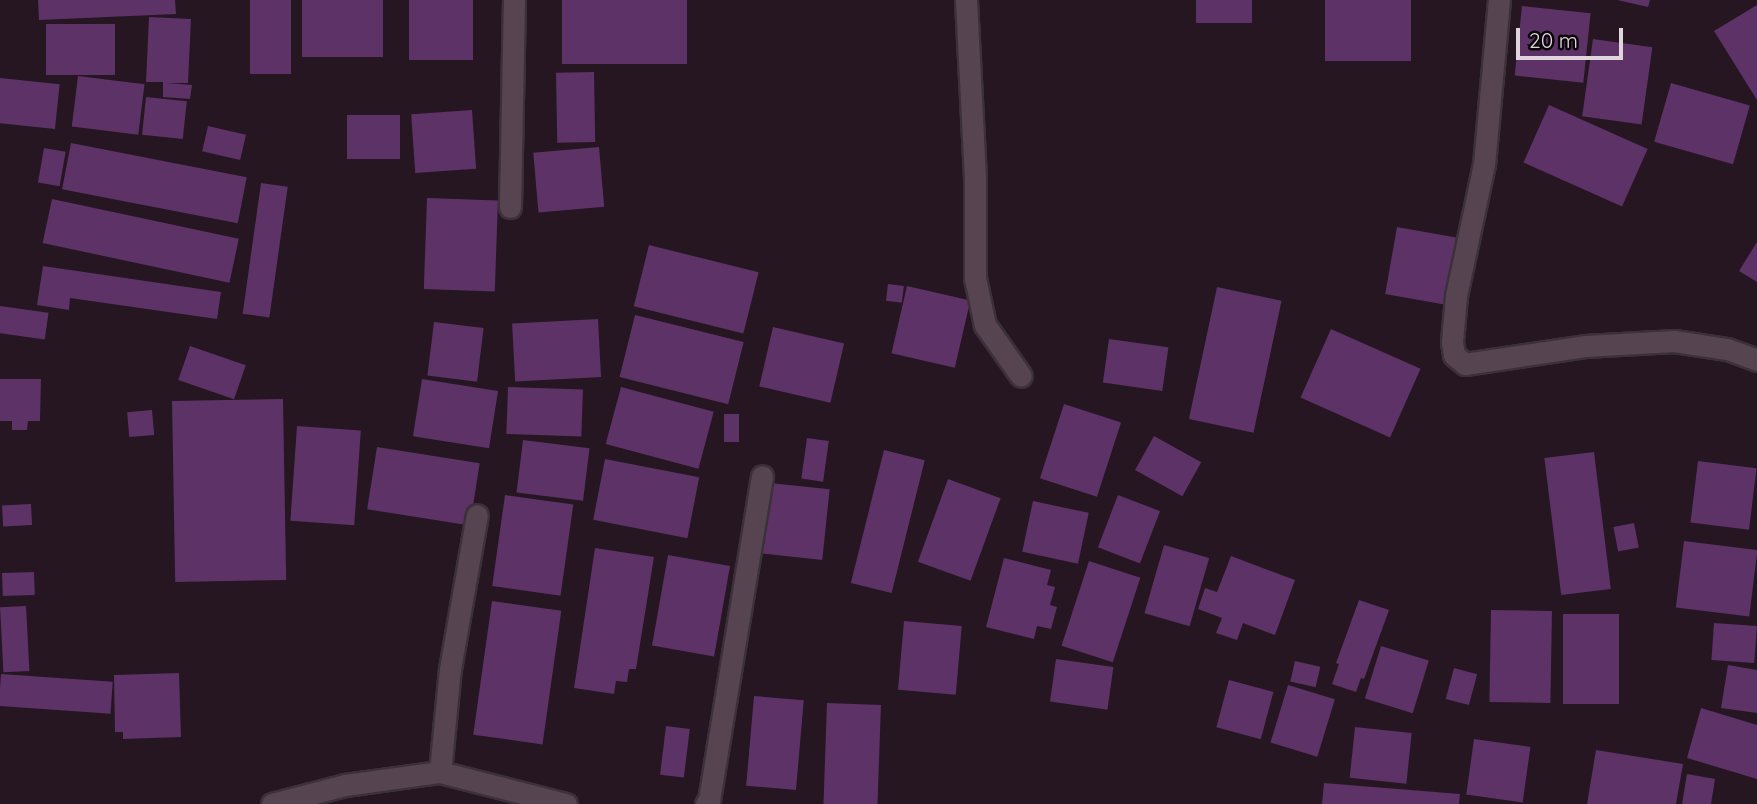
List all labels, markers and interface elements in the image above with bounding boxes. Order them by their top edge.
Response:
scale bar [1519,14,1626,58]
text: 20 m [1529,27,1578,53]

